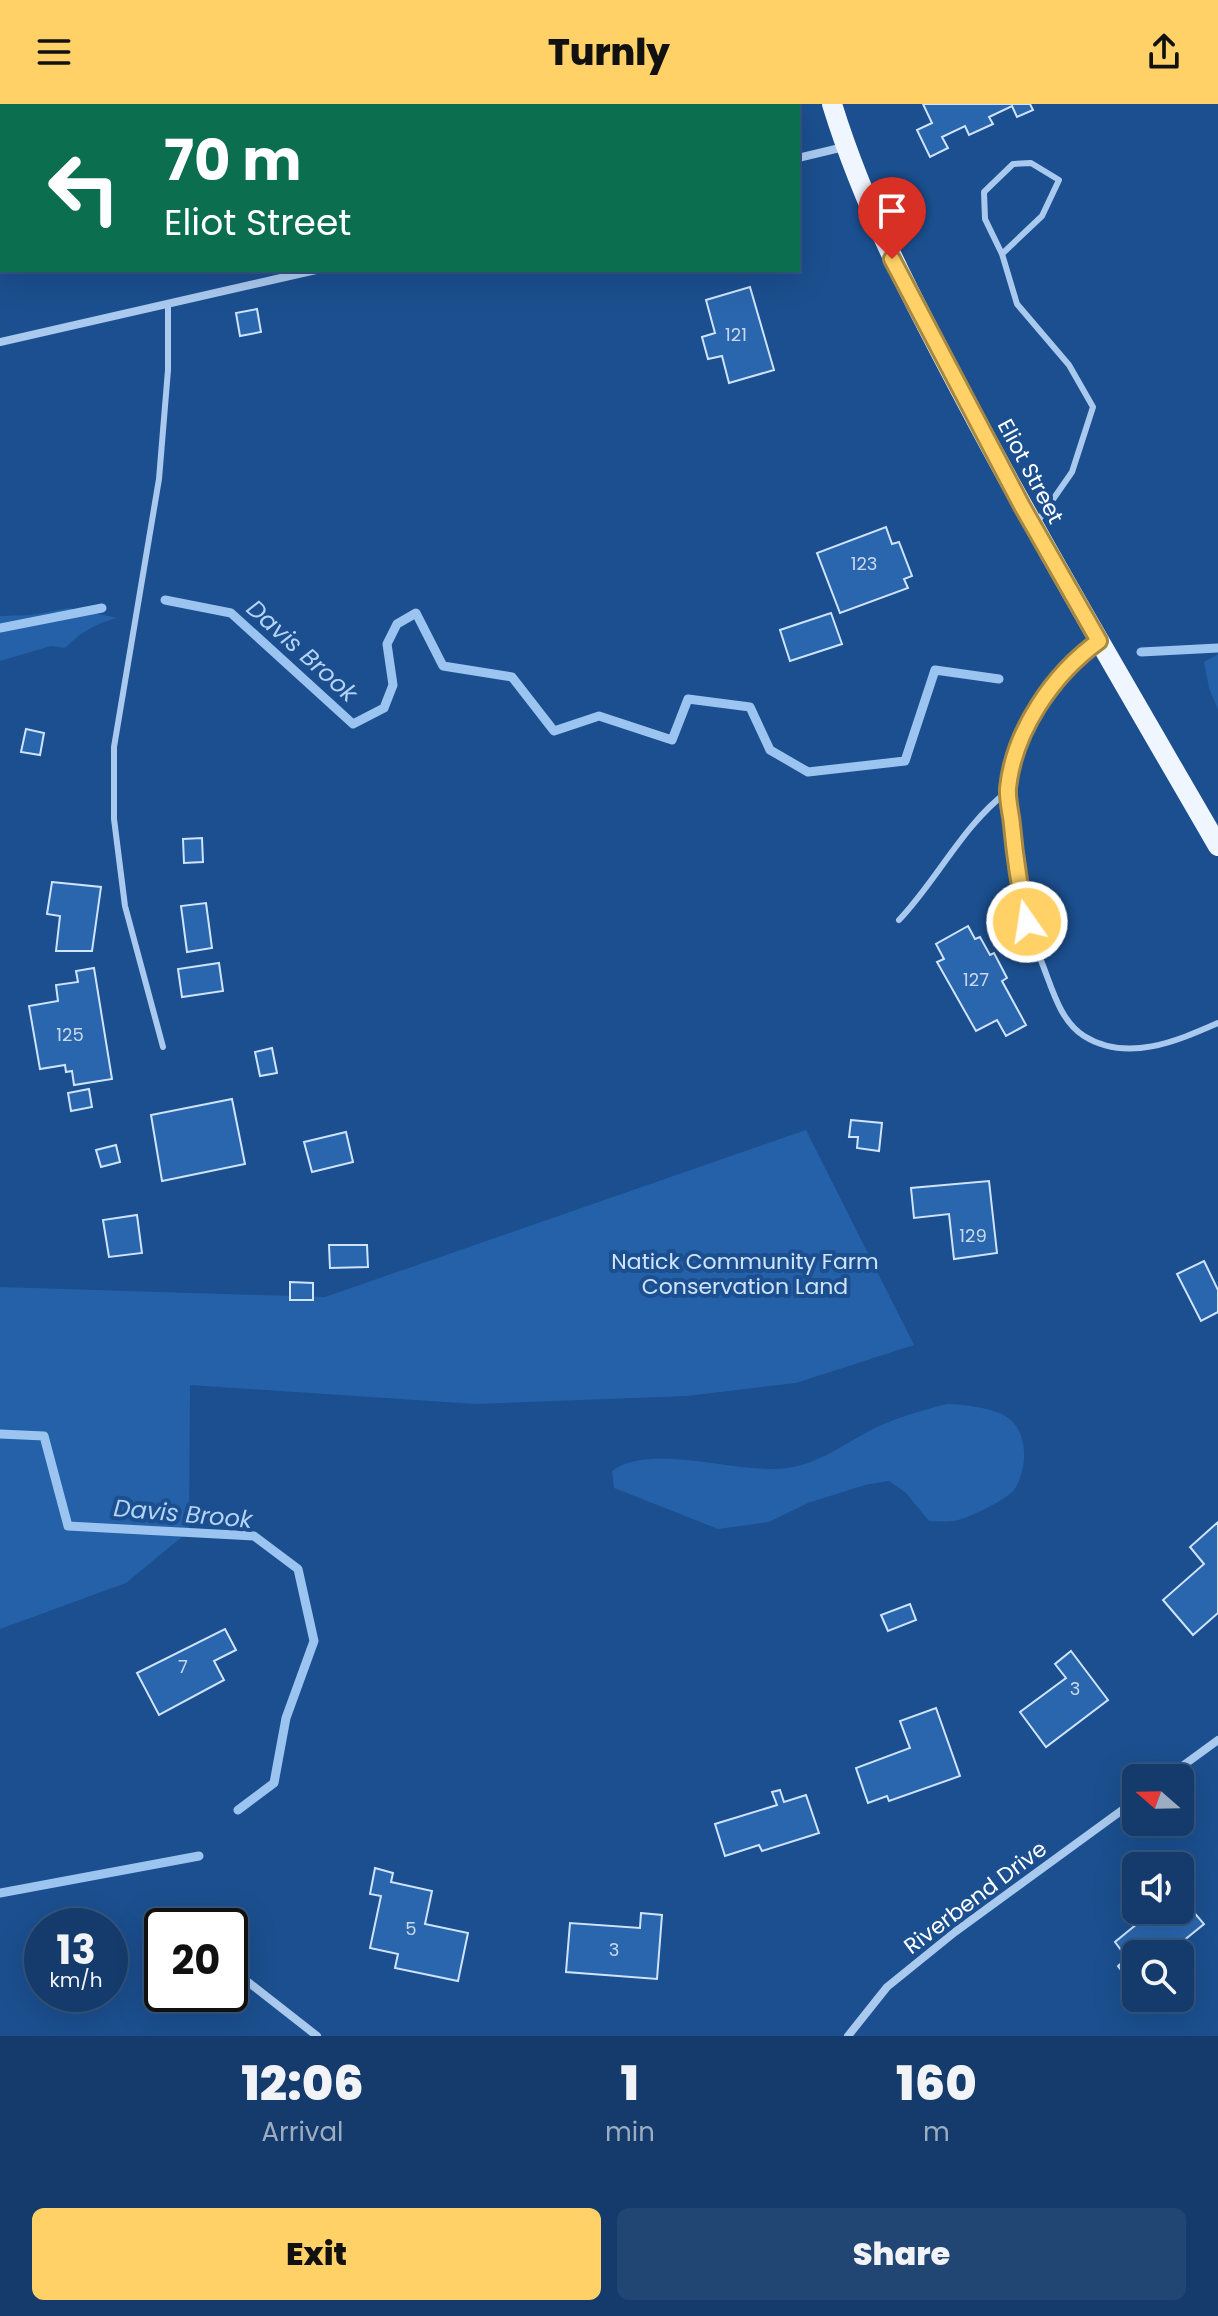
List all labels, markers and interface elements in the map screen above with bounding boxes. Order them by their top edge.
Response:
text: Turnly [548,27,670,78]
icon: menu [32,30,76,74]
icon: share [1142,30,1186,74]
text: 70 m [164,121,302,200]
icon: left [32,136,136,240]
pin [858,177,926,259]
icon: arrive [870,189,914,233]
text: Eliot Street [164,197,351,248]
house number: 121 [725,322,747,347]
street label: Eliot Street [990,413,1071,529]
house number: 123 [851,551,877,576]
water label: Davis Brook [240,592,366,710]
position arrow [985,880,1069,964]
house number: 127 [963,967,989,992]
house number: 125 [56,1022,84,1047]
house number: 129 [959,1223,987,1248]
park label: Natick Community Farm Conservation Land [611,1246,879,1302]
water label: Davis Brook [112,1491,255,1536]
house number: 7 [178,1654,188,1679]
house number: 3 [1070,1676,1080,1701]
north arrow [1122,1764,1194,1836]
map controls [1122,1764,1194,2012]
street label: Riverbend Drive [898,1833,1053,1961]
button: sound [1122,1852,1194,1924]
speed limit sign: 20 [144,1908,248,2012]
house number: 5 [405,1916,417,1941]
text: 13 [56,1922,96,1978]
house number: 3 [609,1937,619,1962]
button: search [1122,1940,1194,2012]
text: km/h [49,1966,103,1994]
text: 12:06 [241,2050,364,2117]
text: 1 [621,2050,639,2117]
text: 160 [896,2050,977,2117]
text: Arrival [262,2114,343,2150]
text: min [605,2114,655,2150]
text: m [923,2114,950,2150]
button: Exit [32,2208,601,2300]
button: Share [617,2208,1186,2300]

